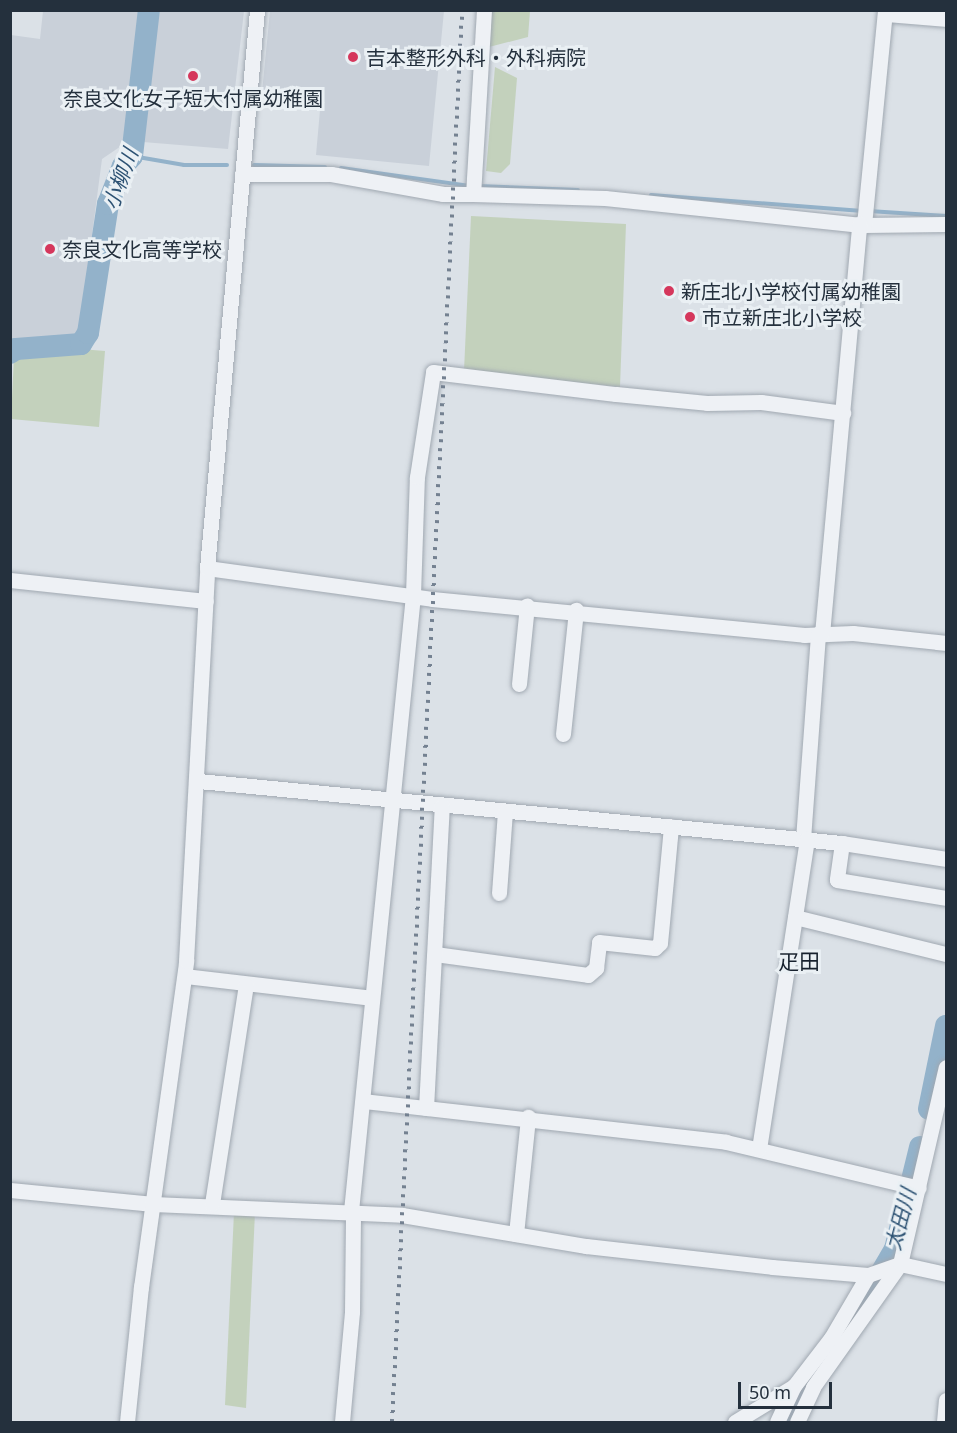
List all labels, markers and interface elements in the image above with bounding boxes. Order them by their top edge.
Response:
place label: 吉本整形外科・外科病院 [366,45,586,69]
marker: 吉本整形外科・外科病院 [344,48,362,66]
marker: 奈良文化女子短大付属幼稚園 [186,69,200,83]
place label: 奈良文化女子短大付属幼稚園 [63,86,323,110]
water label: 小柳川 [97,145,143,213]
place label: 奈良文化高等学校 [62,237,222,261]
marker: 奈良文化高等学校 [43,242,57,256]
place label: 新庄北小学校付属幼稚園 [681,279,901,303]
marker: 新庄北小学校付属幼稚園 [662,284,676,298]
place label: 市立新庄北小学校 [702,305,862,329]
marker: 市立新庄北小学校 [683,310,697,324]
district label: 疋田 [778,948,820,974]
water label: 太田川 [880,1185,920,1253]
scale bar [741,1370,836,1408]
text: 50 m [749,1380,791,1404]

